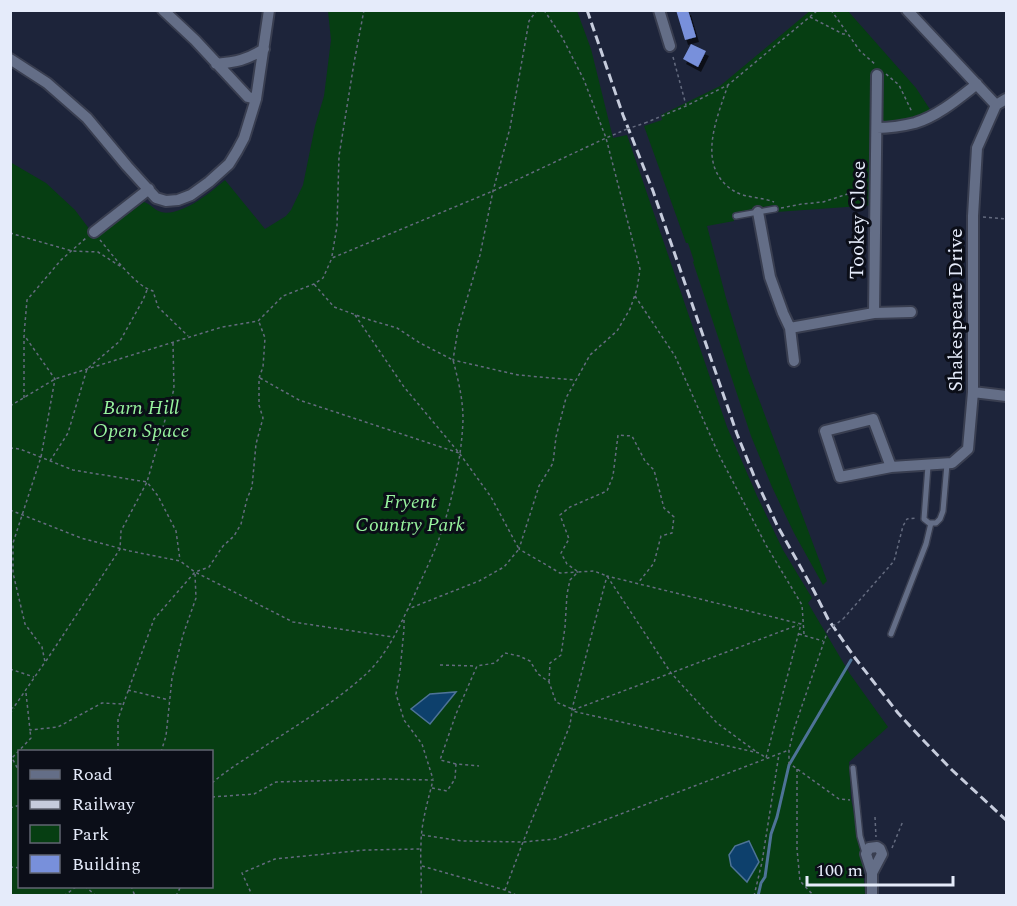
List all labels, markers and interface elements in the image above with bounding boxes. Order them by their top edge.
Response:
street label: Tookey Close [842,160,874,280]
street label: Shakespeare Drive [941,228,971,392]
park label: Barn Hill Open Space [93,393,189,446]
park label: Fryent Country Park [355,487,465,540]
legend [18,750,213,888]
text: Road [72,761,113,788]
text: Railway [72,791,136,818]
text: Park [72,821,109,848]
scale bar [807,849,952,887]
text: Building [72,851,141,878]
text: 100 m [816,857,863,884]

